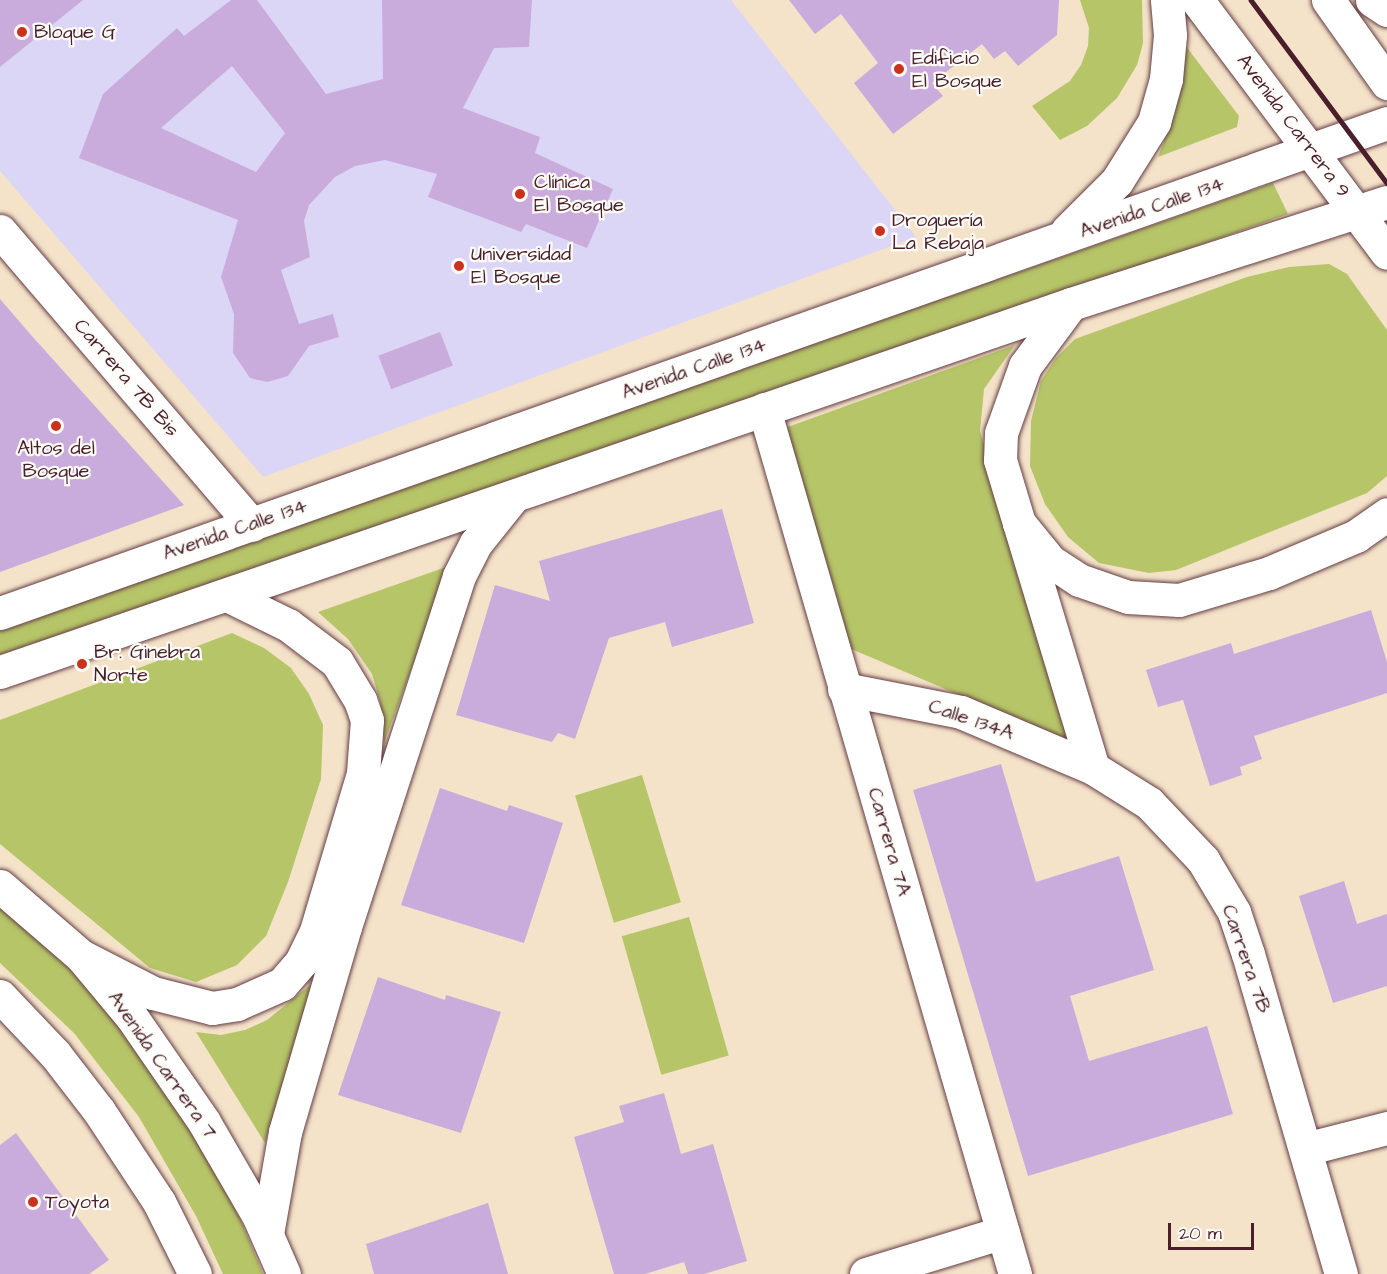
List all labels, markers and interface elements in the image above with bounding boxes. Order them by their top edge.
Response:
place label: Bloque G [34,20,116,44]
marker: Bloque G [15,25,29,39]
place label: Edificio El Bosque [912,46,1002,93]
street label: Avenida Carrera 9 [1231,50,1355,202]
marker: Edificio El Bosque [890,60,908,78]
place label: Clínica El Bosque [534,170,624,217]
street label: Avenida Calle 134 [1077,172,1227,244]
marker: Clínica El Bosque [511,185,529,203]
place label: Droguería La Rebaja [892,208,984,255]
marker: Droguería La Rebaja [873,224,887,238]
place label: Universidad El Bosque [471,243,571,290]
marker: Universidad El Bosque [452,259,466,273]
street label: Carrera 7B Bis [68,314,184,442]
street label: Avenida Calle 134 [619,333,769,405]
marker: Altos del Bosque [49,419,63,433]
place label: Altos del Bosque [17,436,95,483]
street label: Avenida Calle 134 [160,494,310,566]
place label: Br. Ginebra Norte [94,640,200,687]
marker: Br. Ginebra Norte [75,657,89,671]
street label: Calle 134A [925,694,1017,746]
street label: Carrera 7A [862,785,916,899]
street label: Carrera 7B [1216,902,1276,1016]
street label: Avenida Carrera 7 [102,987,222,1143]
place label: Toyota [45,1190,109,1214]
marker: Toyota [26,1195,40,1209]
scale bar [1171,1211,1256,1249]
text: 20 m [1179,1221,1222,1246]

